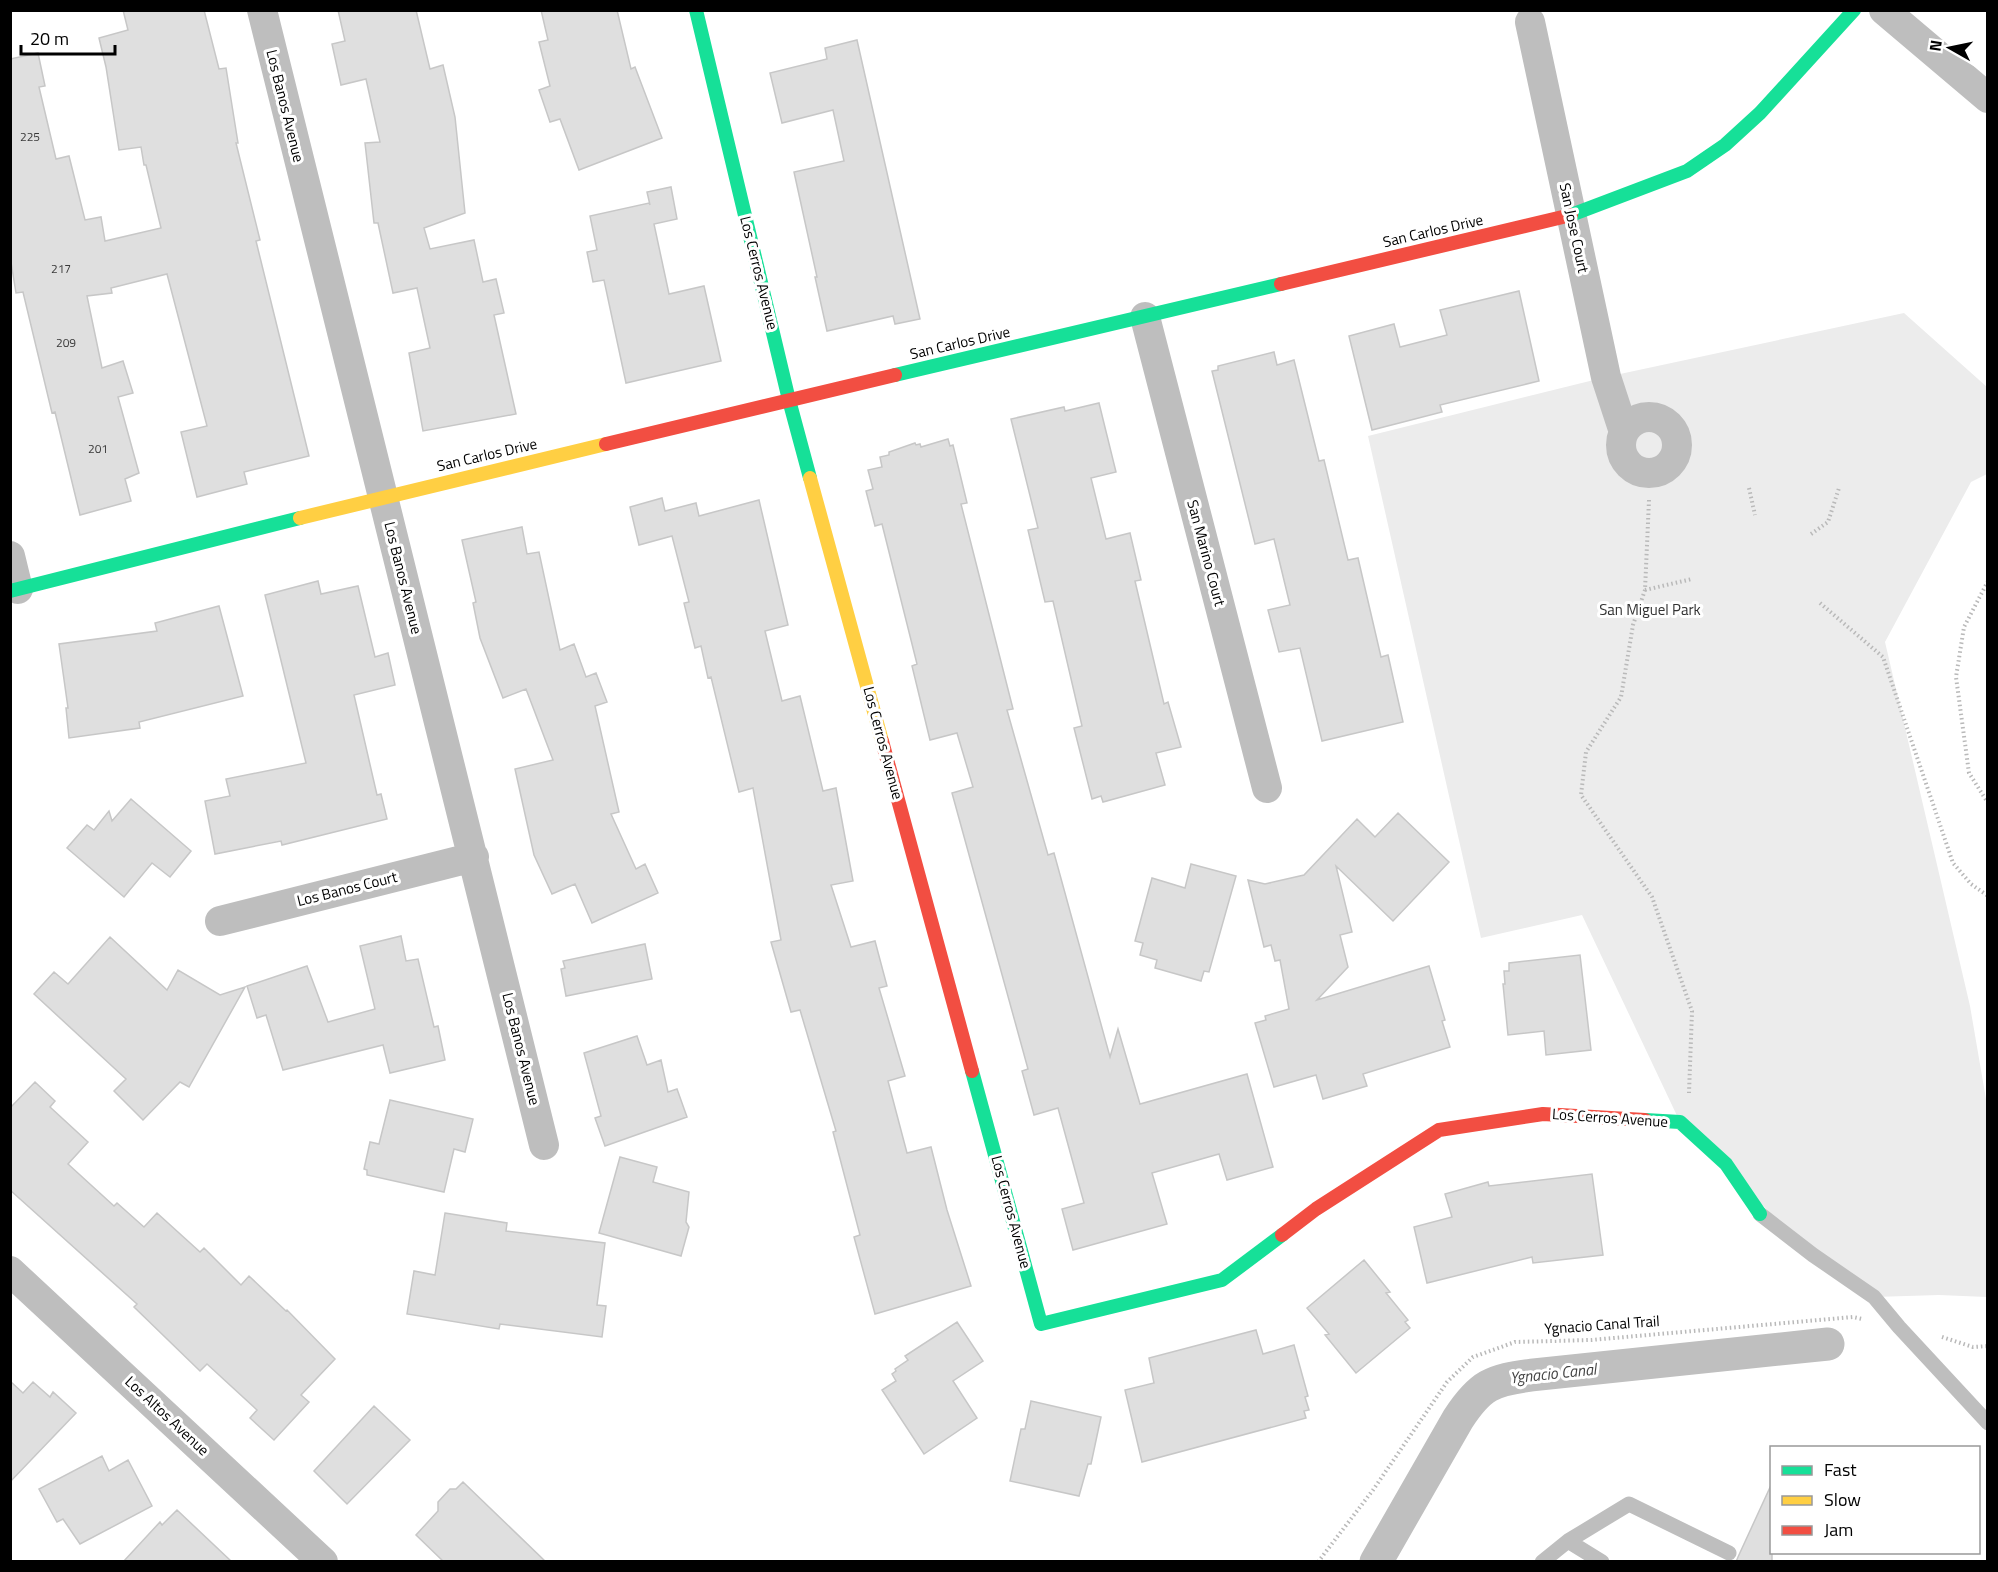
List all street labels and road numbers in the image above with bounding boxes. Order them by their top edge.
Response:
street label: Los Banos Avenue [260,47,311,165]
street label: San Jose Court [1554,181,1595,276]
street label: San Carlos Drive [1380,208,1485,253]
street label: Los Cerros Avenue [734,214,785,332]
street label: San Carlos Drive [907,320,1012,365]
street label: San Carlos Drive [434,432,539,477]
street label: San Marino Court [1181,497,1232,609]
street label: Los Banos Avenue [378,519,429,637]
street label: Los Cerros Avenue [857,684,910,802]
street label: Los Banos Court [294,865,400,912]
street label: Los Banos Avenue [496,990,547,1108]
street label: Los Cerros Avenue [1551,1102,1669,1133]
street label: Los Cerros Avenue [985,1153,1038,1271]
street label: Ygnacio Canal Trail [1544,1309,1660,1340]
street label: Los Altos Avenue [120,1370,215,1461]

